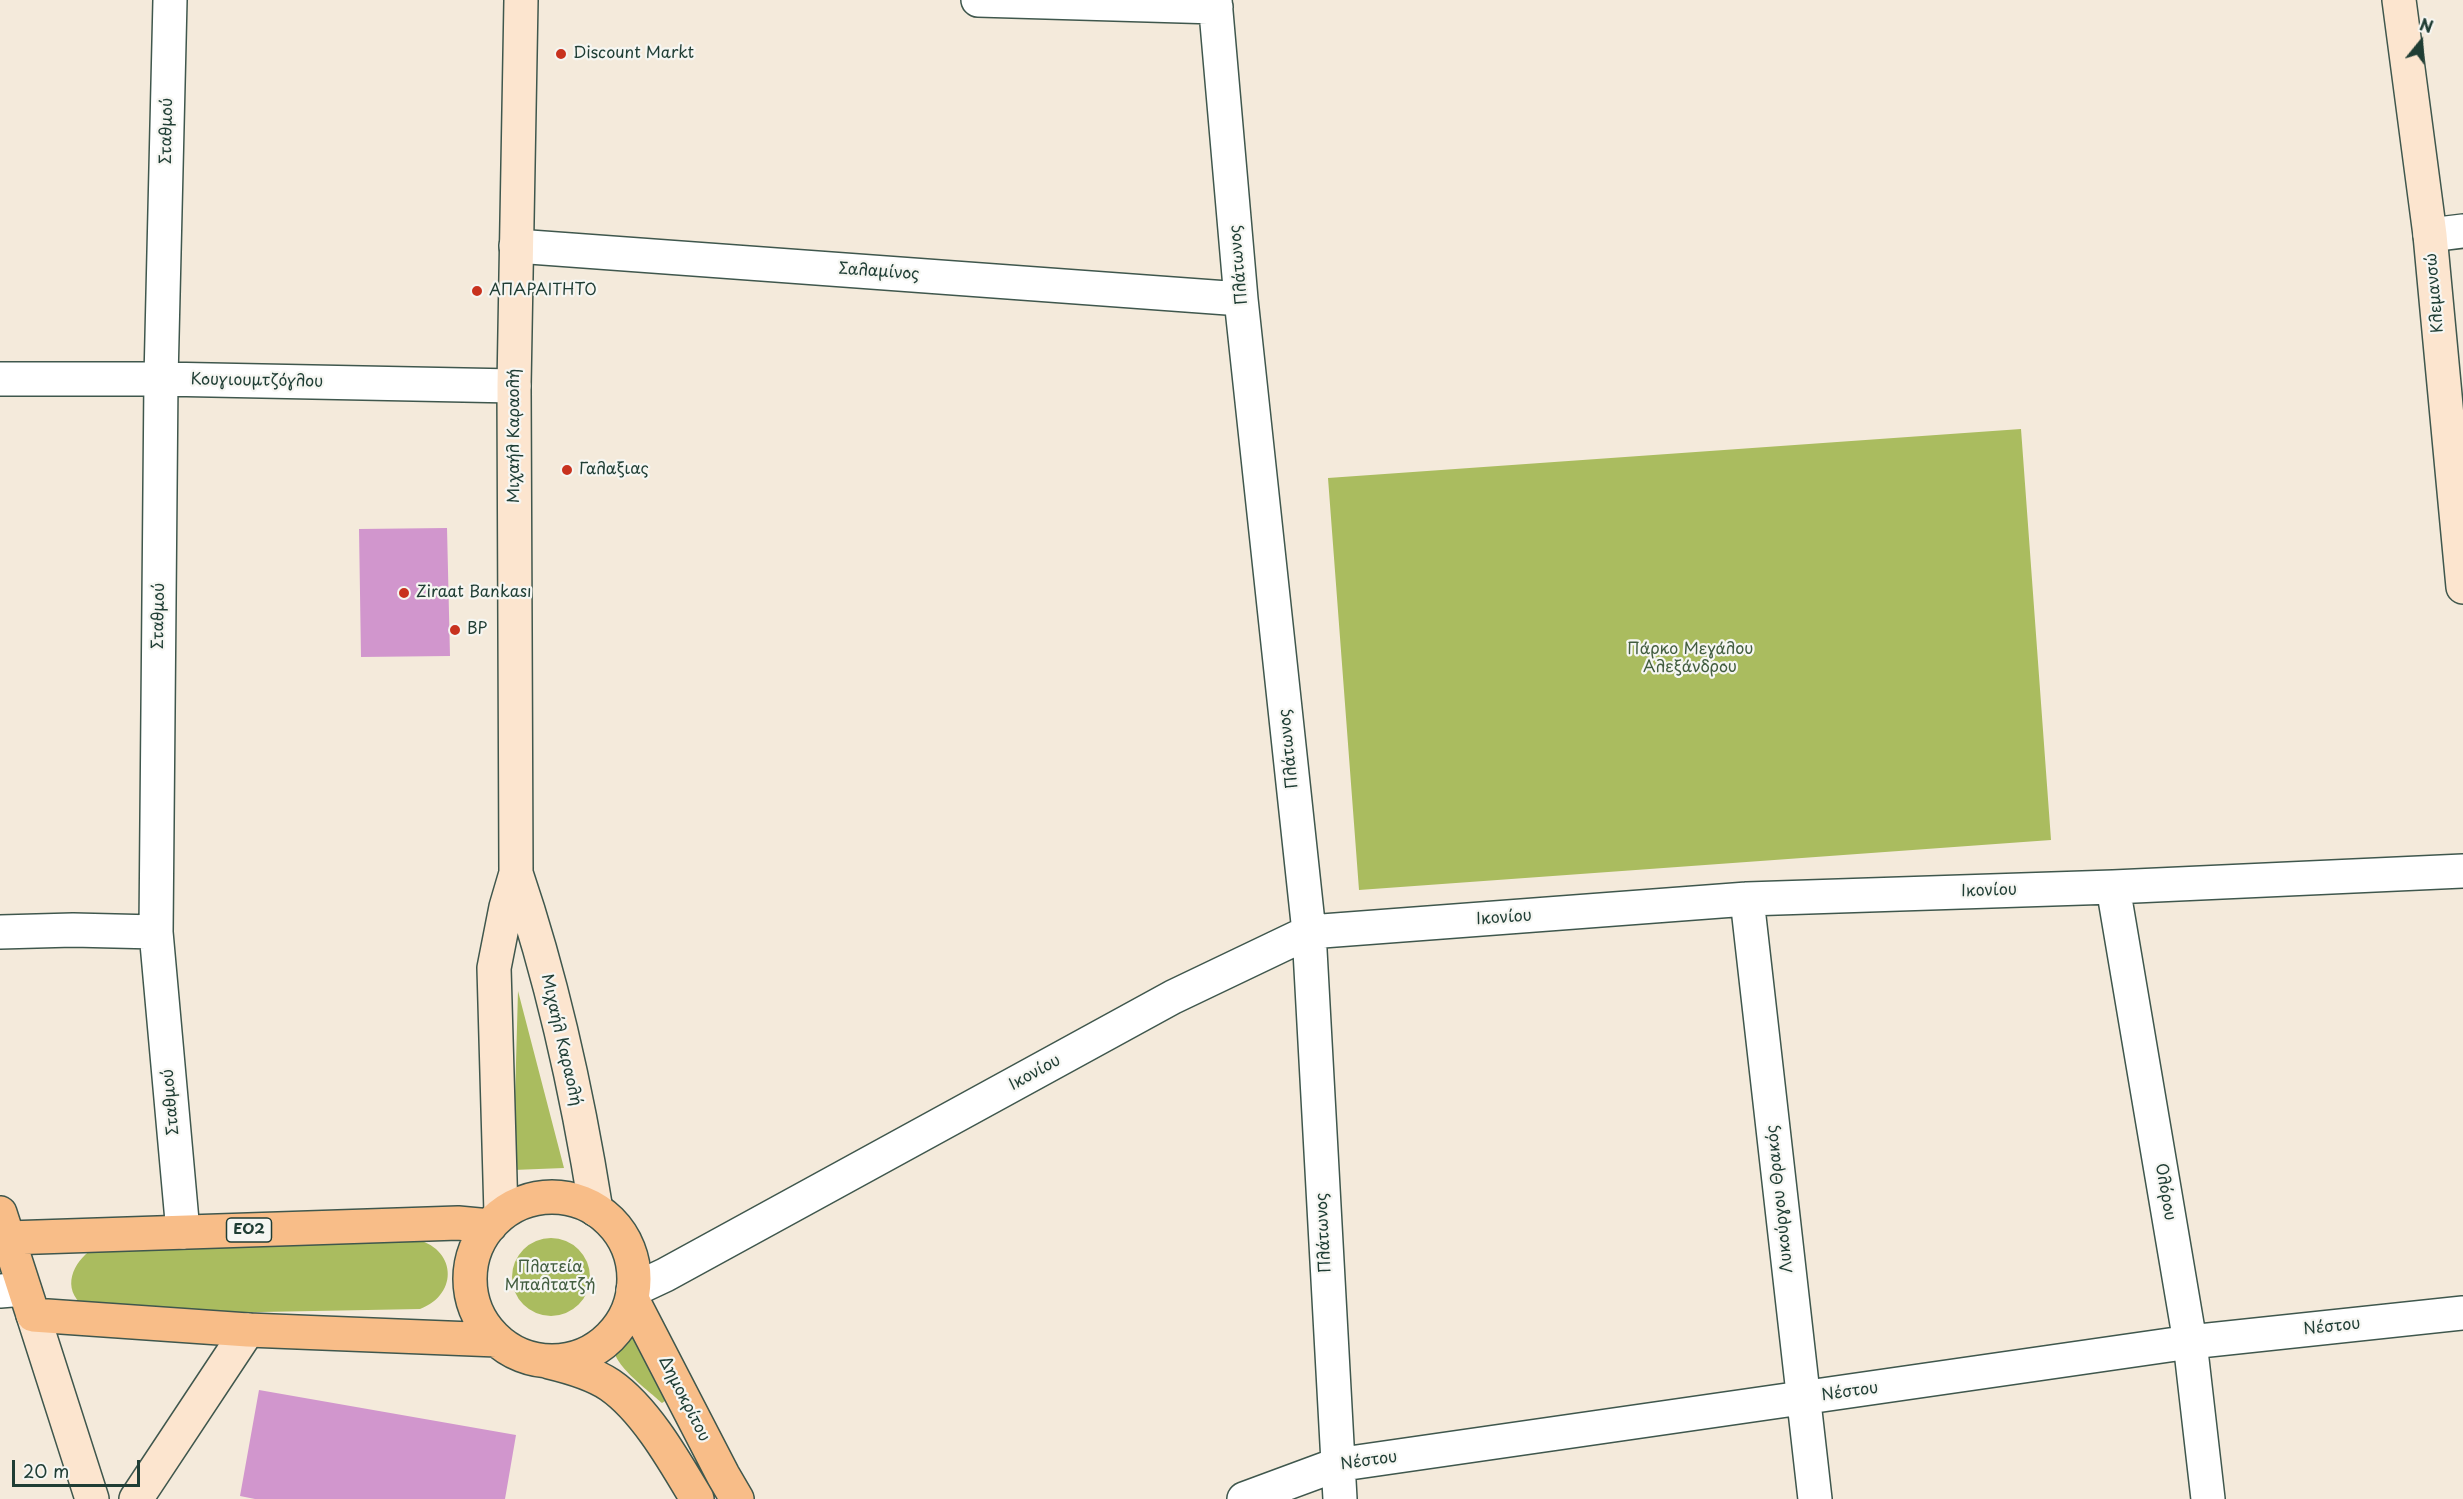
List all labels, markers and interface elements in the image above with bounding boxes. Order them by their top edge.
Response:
north arrow [2391,12,2451,72]
text: N [2417,12,2436,38]
place label: Discount Markt [573,44,694,64]
marker: Discount Markt [554,47,568,61]
street label: Σταθμού [157,98,177,164]
street label: Πλάτωνος [1226,224,1252,306]
street label: Κλεμανσώ [2422,252,2448,334]
street label: Σαλαμίνος [838,260,920,284]
place label: ΑΠΑΡΑΙΤΗΤΟ [489,281,597,301]
marker: ΑΠΑΡΑΙΤΗΤΟ [470,284,484,298]
street label: Μιχαήλ Καραολή [505,369,525,503]
street label: Κουγιουμτζόγλου [191,370,323,392]
place label: Γαλαξιας [579,460,649,480]
marker: Γαλαξιας [560,463,574,477]
street label: Σταθμού [149,583,169,649]
place label: Ziraat Bankası [416,583,532,603]
marker: Ziraat Bankası [397,586,411,600]
place label: BP [467,620,487,640]
marker: BP [448,623,462,637]
park label: Πάρκο Μεγάλου Αλεξάνδρου [1627,640,1753,678]
street label: Πλάτωνος [1275,708,1303,790]
street label: Ικονίου [1961,880,2017,902]
street label: Ικονίου [1475,906,1533,930]
street label: Μιχαήλ Καραολή [536,972,586,1108]
street label: Ικονίου [1006,1051,1064,1095]
street label: Σταθμού [159,1068,183,1136]
street label: Λυκούργου Θρακός [1763,1124,1797,1274]
street label: Ολόρου [2151,1162,2179,1222]
street label: Πλάτωνος [1312,1192,1336,1274]
road number: ΕΟ2 [226,1218,272,1242]
park label: Πλατεία Μπαλτατζή [504,1258,596,1296]
street label: Νέστου [2303,1314,2361,1340]
street label: Δημοκρίτου [654,1353,714,1445]
street label: Νέστου [1820,1379,1880,1405]
scale bar [15,1448,142,1486]
street label: Νέστου [1339,1448,1399,1474]
text: 20 m [23,1457,69,1484]

